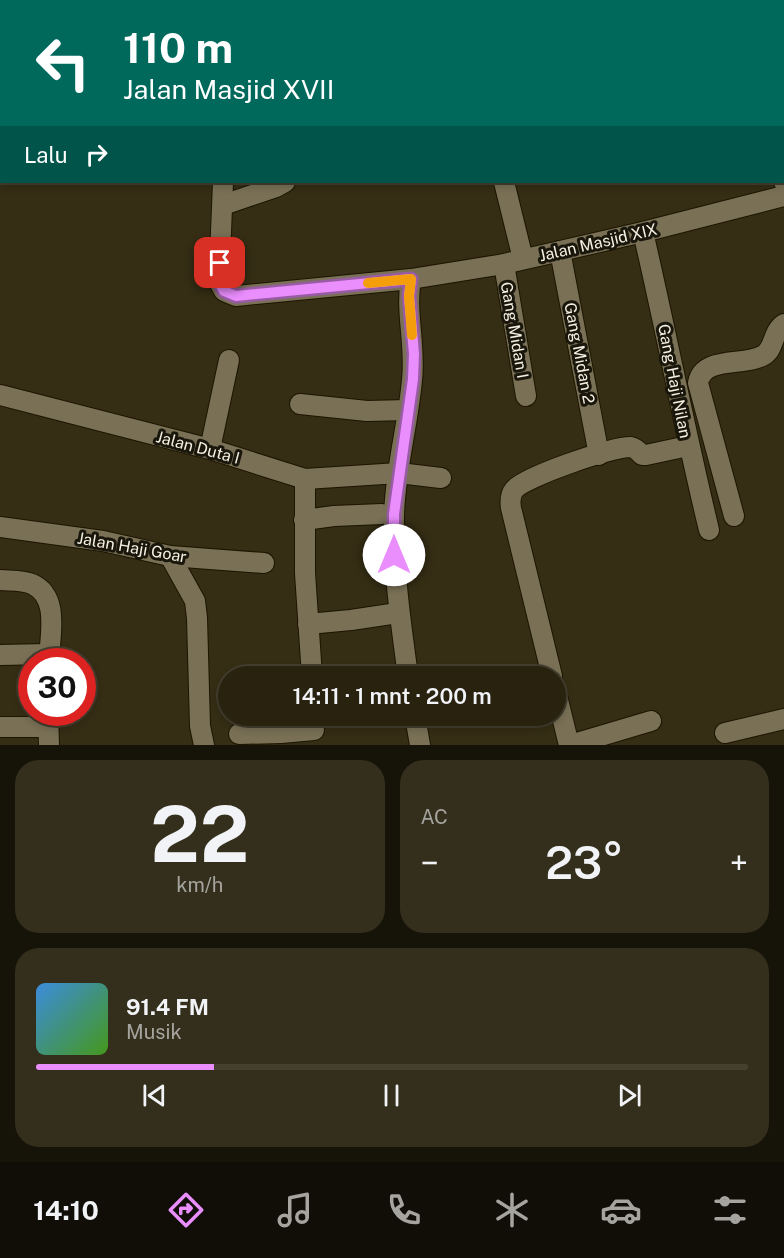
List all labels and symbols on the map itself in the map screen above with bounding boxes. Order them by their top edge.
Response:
street label: Jalan Masjid XIX [537,220,659,265]
pin [194,237,245,288]
street label: Gang Midan I [497,280,532,380]
street label: Gang Midan 2 [560,301,599,405]
street label: Gang Haji Nilan [654,322,695,440]
street label: Jalan Duta I [154,427,242,468]
position arrow [362,523,426,587]
street label: Jalan Haji Goar [76,529,188,566]
speed limit sign: 30 [18,648,96,726]

